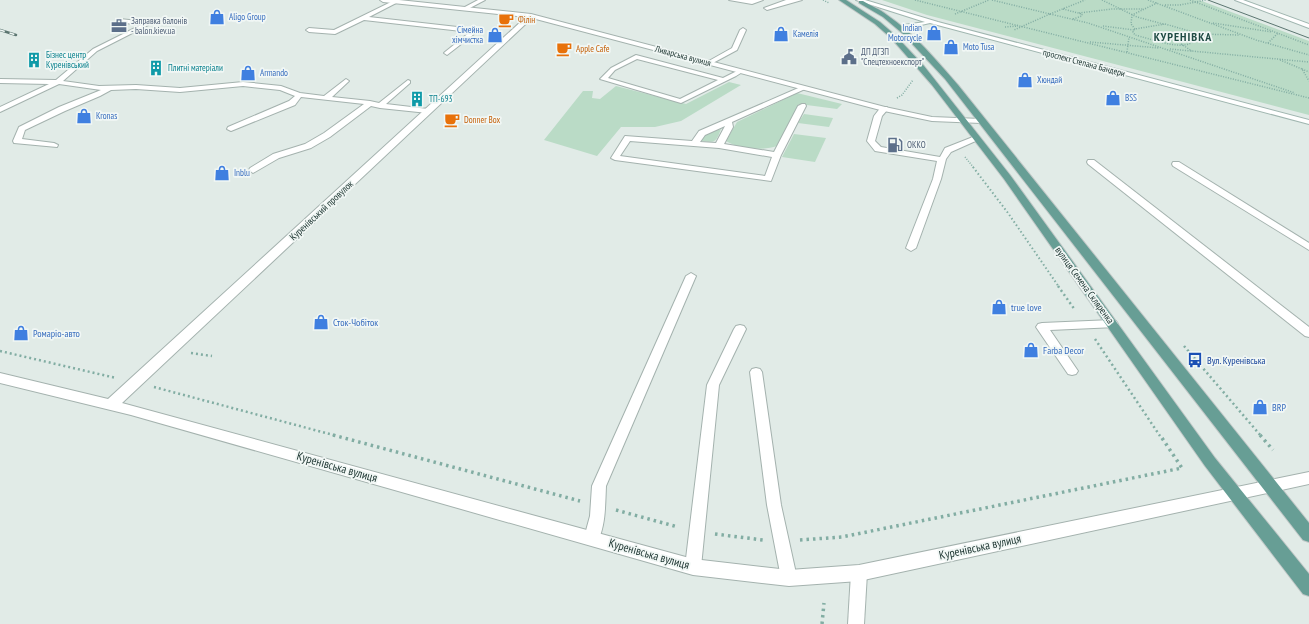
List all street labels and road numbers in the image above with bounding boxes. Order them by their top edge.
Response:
street label: Ливарська вулиця [653,43,712,68]
street label: проспект Степана Бандери [1042,46,1126,79]
street label: Куренівський провулок [287,177,356,243]
street label: вулиця Семена Скляренка [1052,244,1117,326]
street label: Куренівська вулиця [295,448,380,485]
street label: Куренівська вулиця [938,530,1023,563]
street label: Куренівська вулиця [607,535,692,572]

